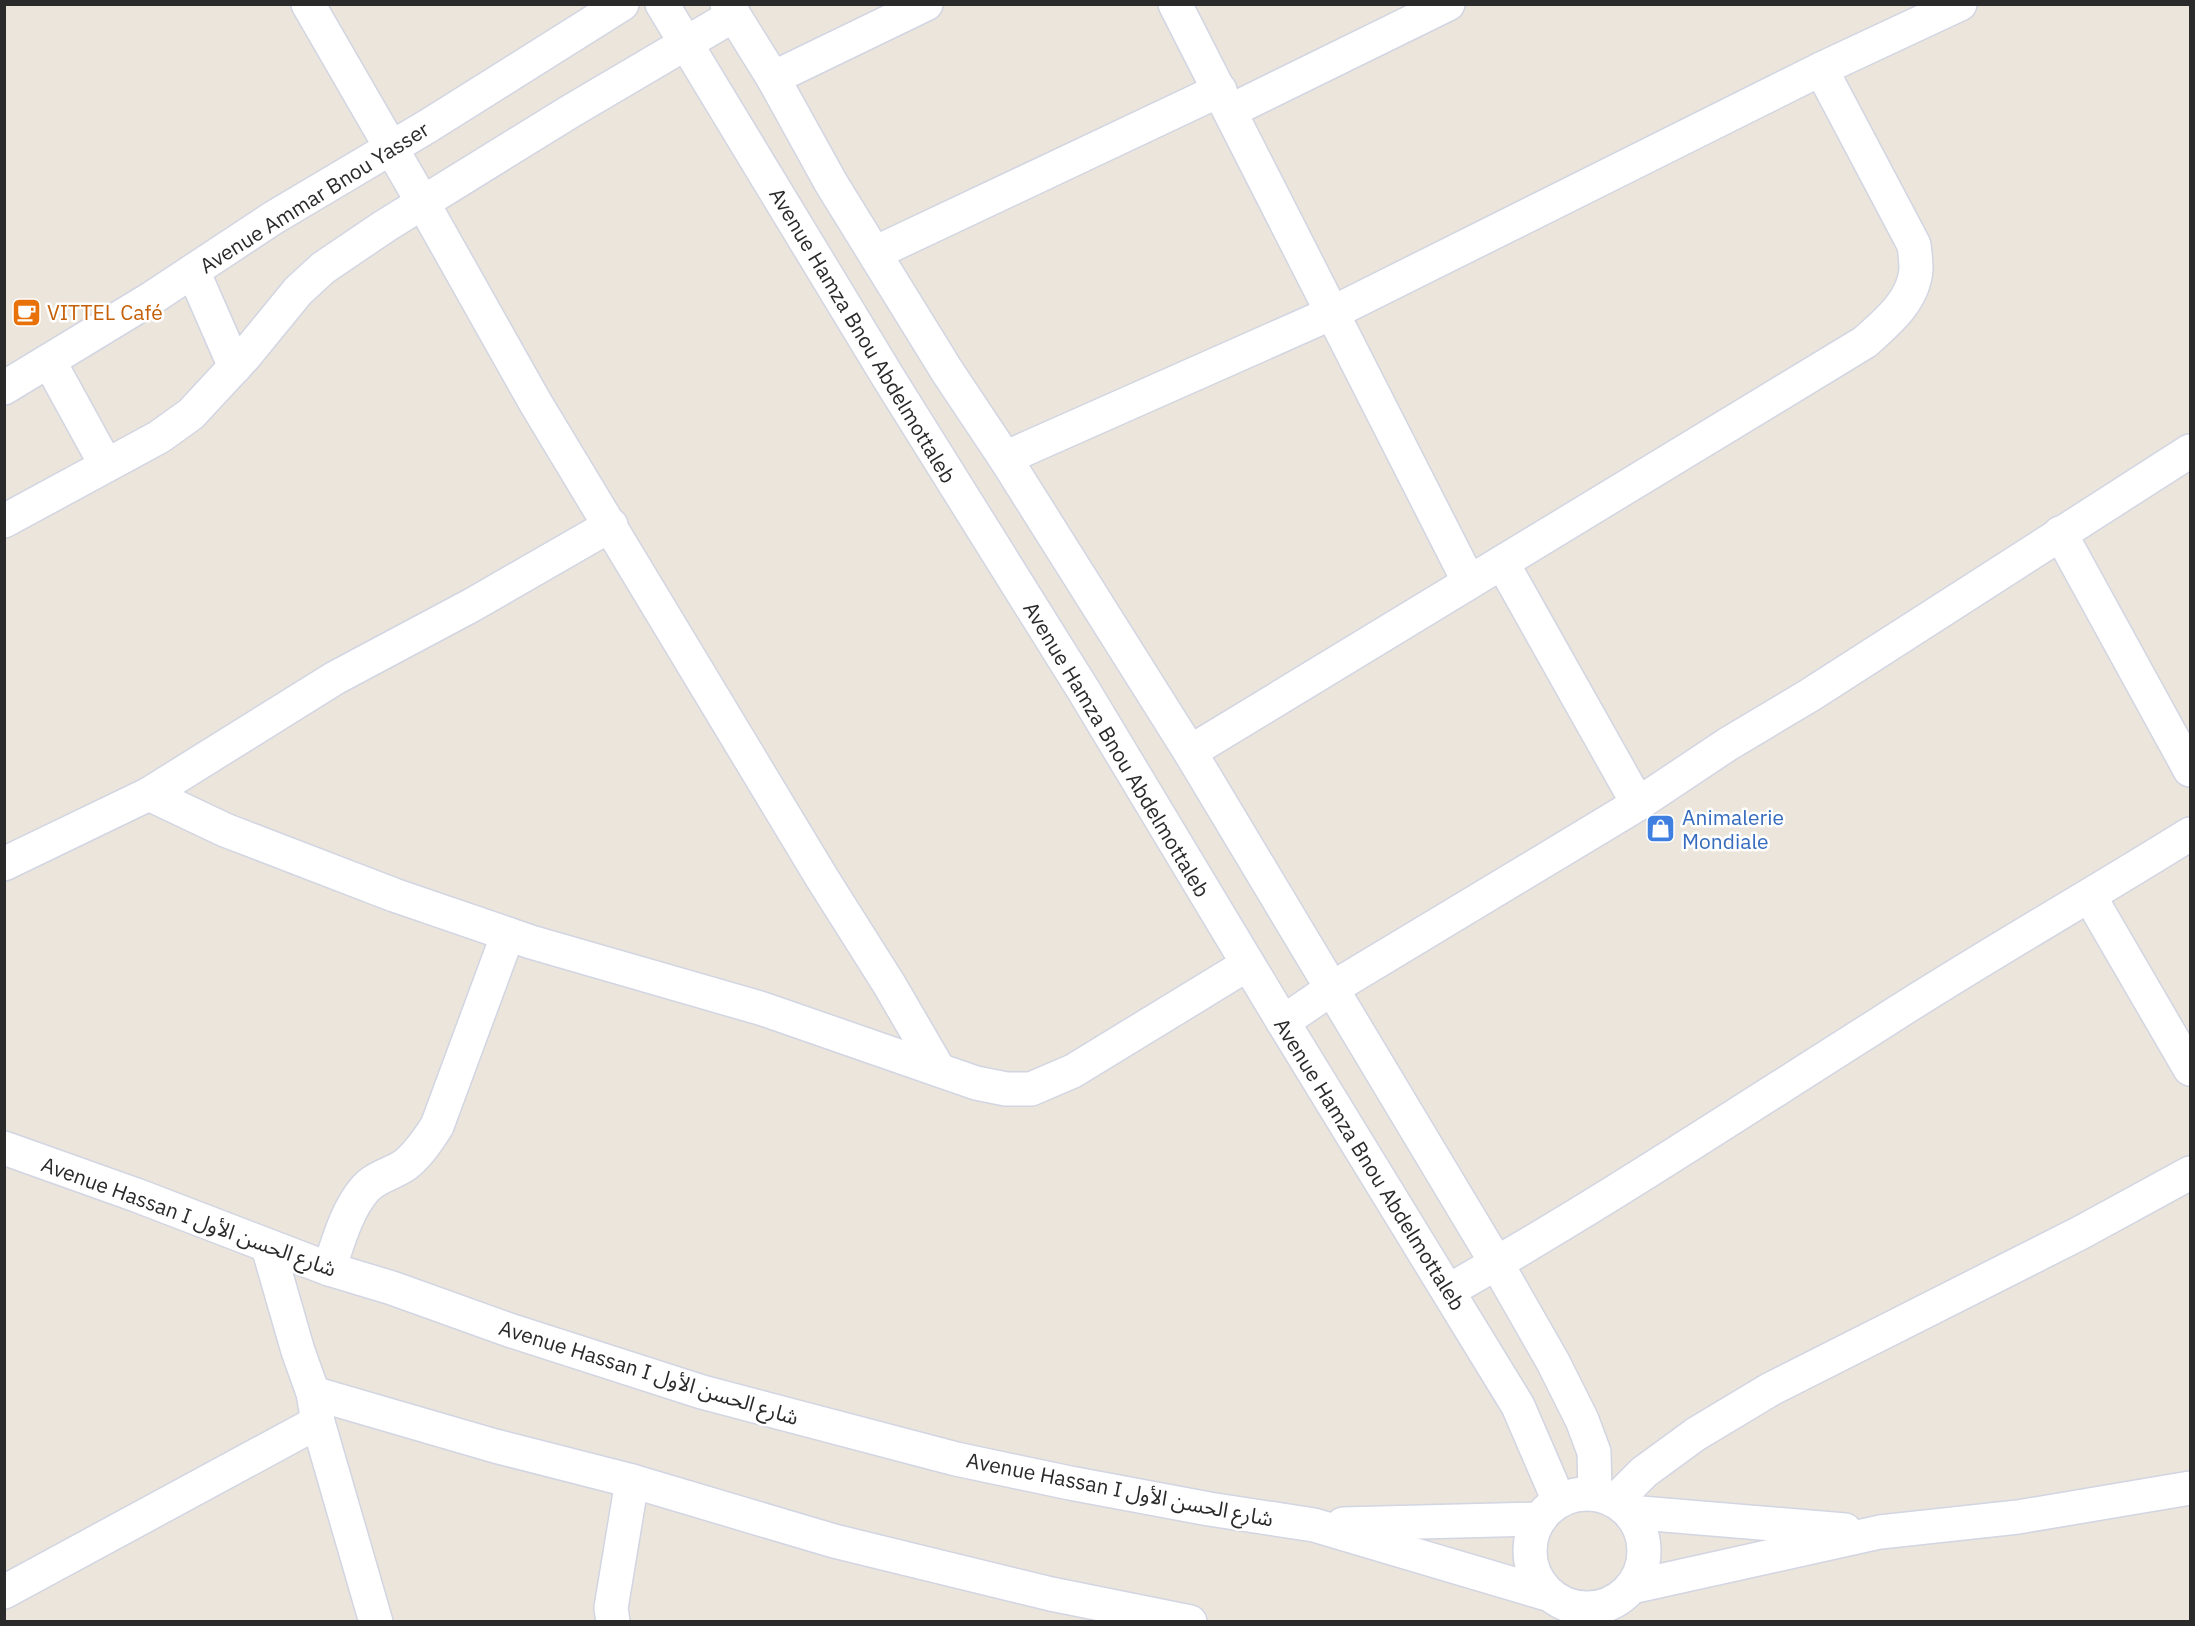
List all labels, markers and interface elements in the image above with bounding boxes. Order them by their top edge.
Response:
street label: Avenue Ammar Bnou Yasser [194,115,434,279]
street label: Avenue Hamza Bnou Abdelmottaleb [763,182,963,488]
cafe icon: VITTEL Café [10,296,42,328]
place label: VITTEL Café [47,298,163,326]
street label: Avenue Hamza Bnou Abdelmottaleb [1017,596,1217,902]
place label: Animalerie Mondiale [1682,803,1784,855]
shop icon: Animalerie Mondiale [1645,813,1677,845]
street label: Avenue Hamza Bnou Abdelmottaleb [1268,1012,1472,1316]
street label: Avenue Hassan I شارع الحسن الأول [37,1149,340,1284]
street label: Avenue Hassan I شارع الحسن الأول [495,1313,802,1433]
street label: Avenue Hassan I شارع الحسن الأول [964,1445,1276,1534]

